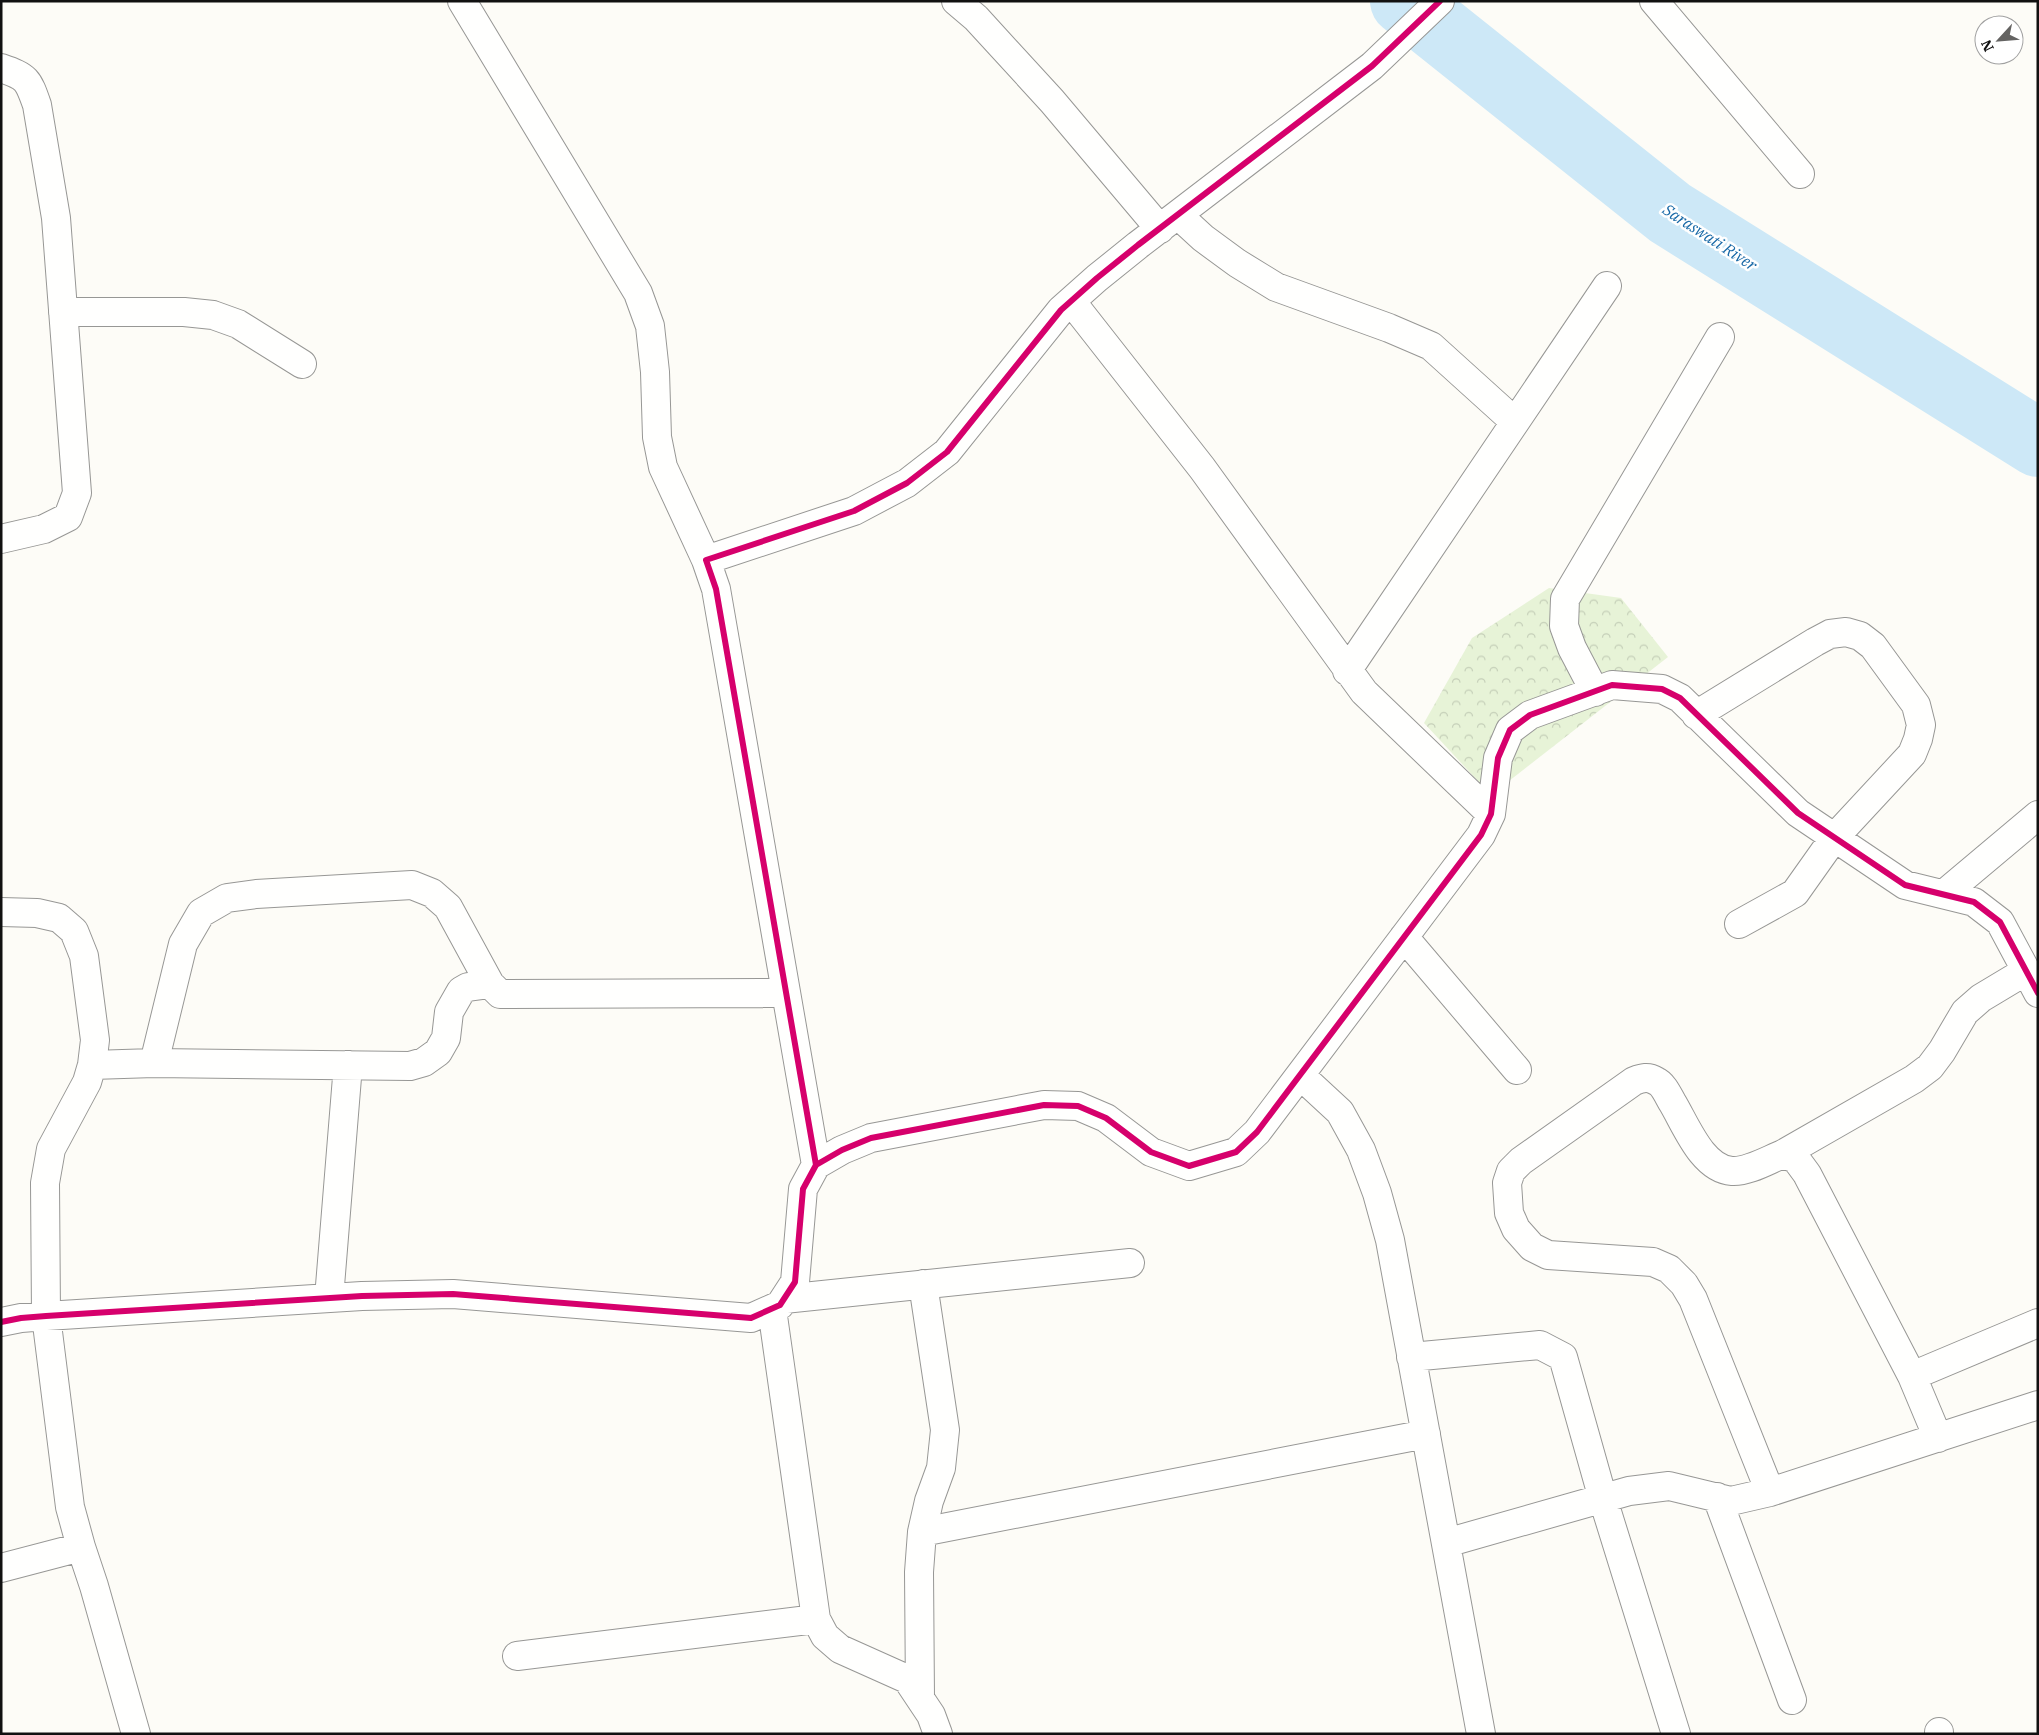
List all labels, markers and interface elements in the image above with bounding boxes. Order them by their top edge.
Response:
north arrow [1974,15,2024,65]
text: N [1977,37,1998,55]
water label: Saraswati River [1658,199,1762,275]

